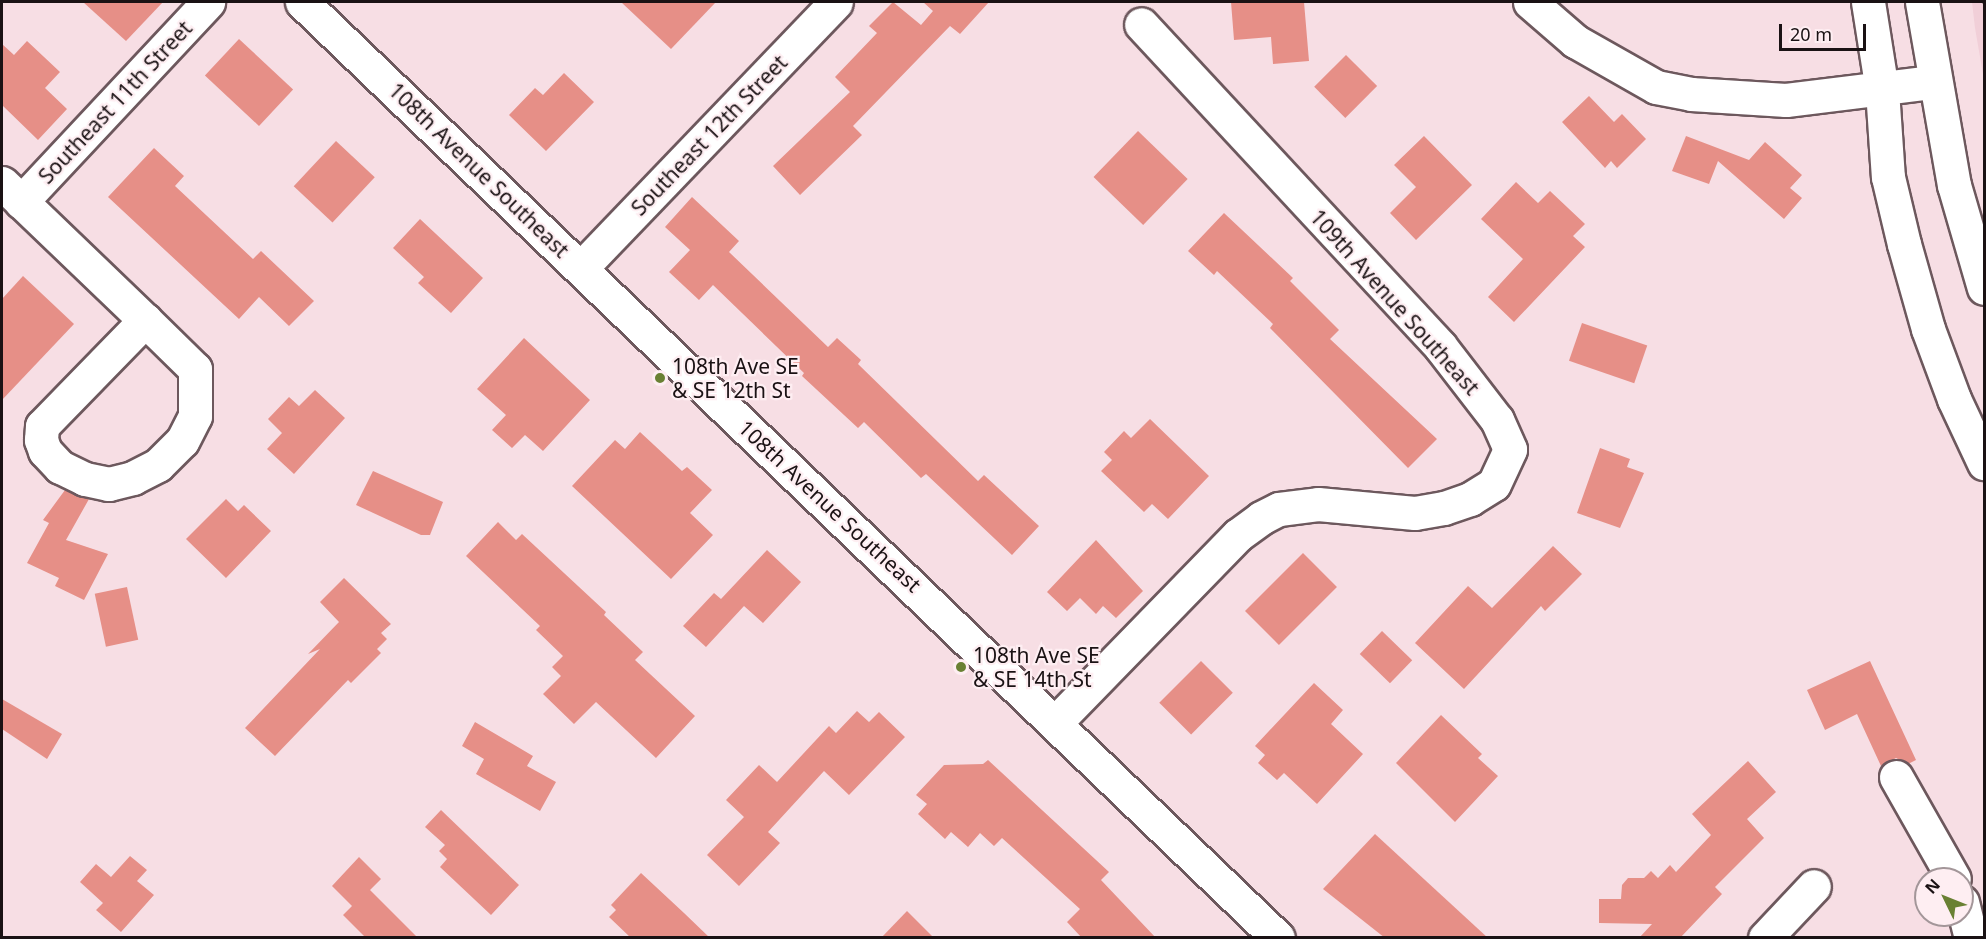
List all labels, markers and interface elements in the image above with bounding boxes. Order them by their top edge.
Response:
scale bar [1782,12,1869,50]
street label: Southeast 11th Street [33,15,197,189]
text: 20 m [1790,22,1832,46]
street label: Southeast 12th Street [626,50,792,220]
street label: 108th Avenue Southeast [384,77,574,263]
street label: 109th Avenue Southeast [1305,204,1485,400]
place label: 108th Ave SE & SE 12th St [672,353,799,403]
marker: 108th Ave SE & SE 12th St [653,371,667,385]
street label: 108th Avenue Southeast [734,415,926,597]
place label: 108th Ave SE & SE 14th St [973,642,1100,692]
marker: 108th Ave SE & SE 14th St [954,660,968,674]
north arrow [1914,867,1974,927]
text: N [1920,874,1945,898]

